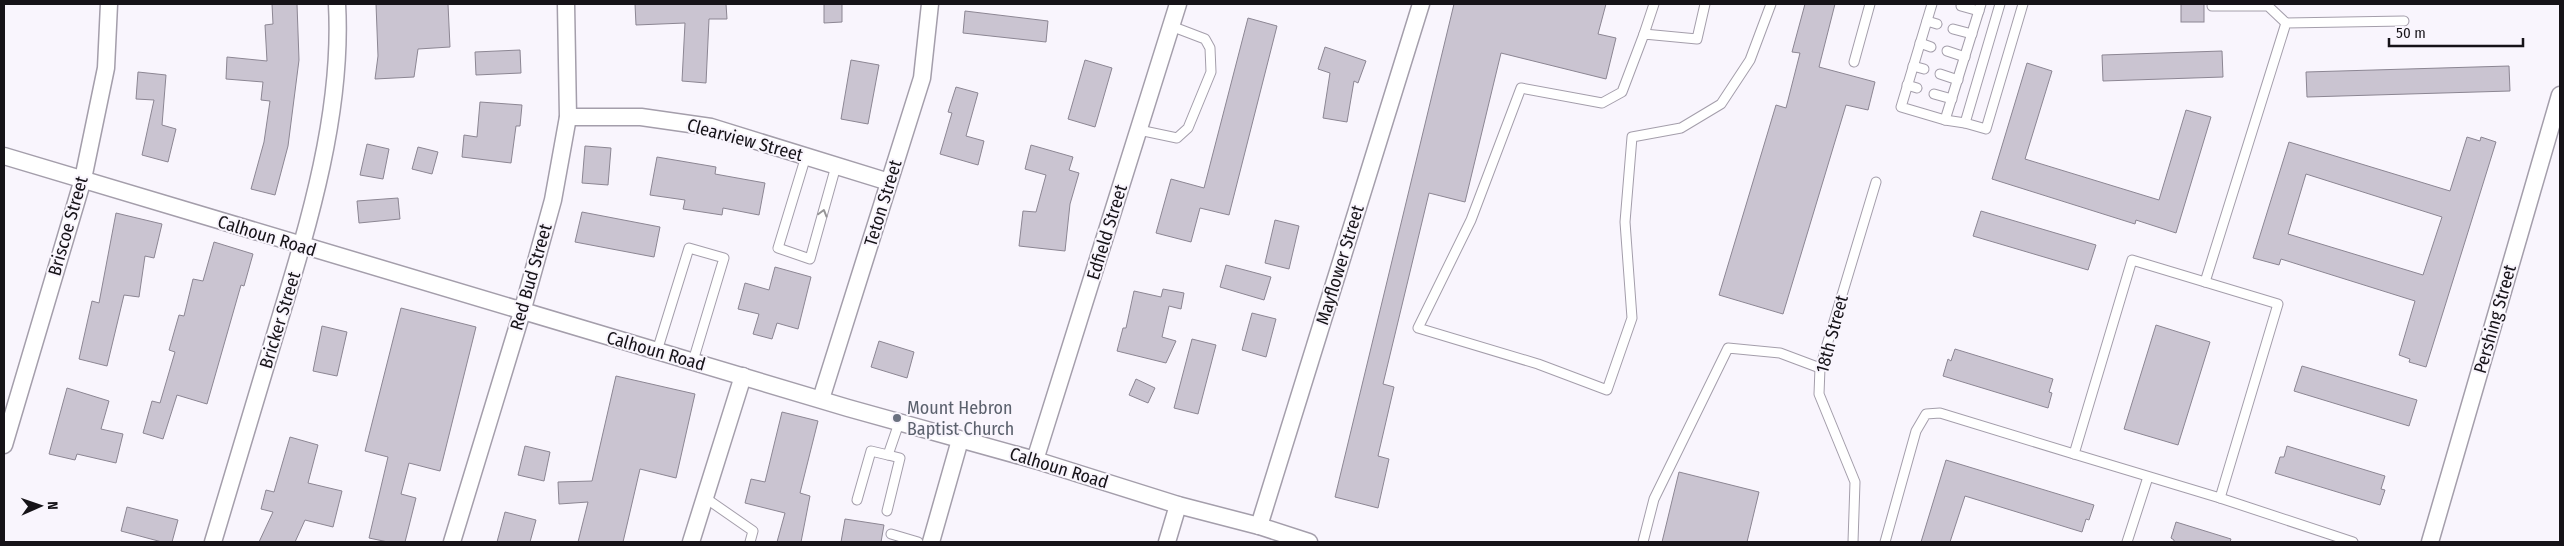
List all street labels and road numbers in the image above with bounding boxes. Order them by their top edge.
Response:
street label: Clearview Street [685,114,806,166]
street label: Teton Street [859,157,907,249]
street label: Briscoe Street [43,174,93,278]
street label: Edfield Street [1082,181,1132,282]
street label: Mayflower Street [1311,202,1369,328]
street label: Calhoun Road [215,211,319,261]
street label: Red Bud Street [505,221,557,333]
street label: Pershing Street [2469,262,2521,376]
street label: Bricker Street [255,269,305,371]
street label: 18th Street [1811,292,1853,375]
street label: Calhoun Road [604,326,708,376]
street label: Calhoun Road [1007,443,1111,493]

